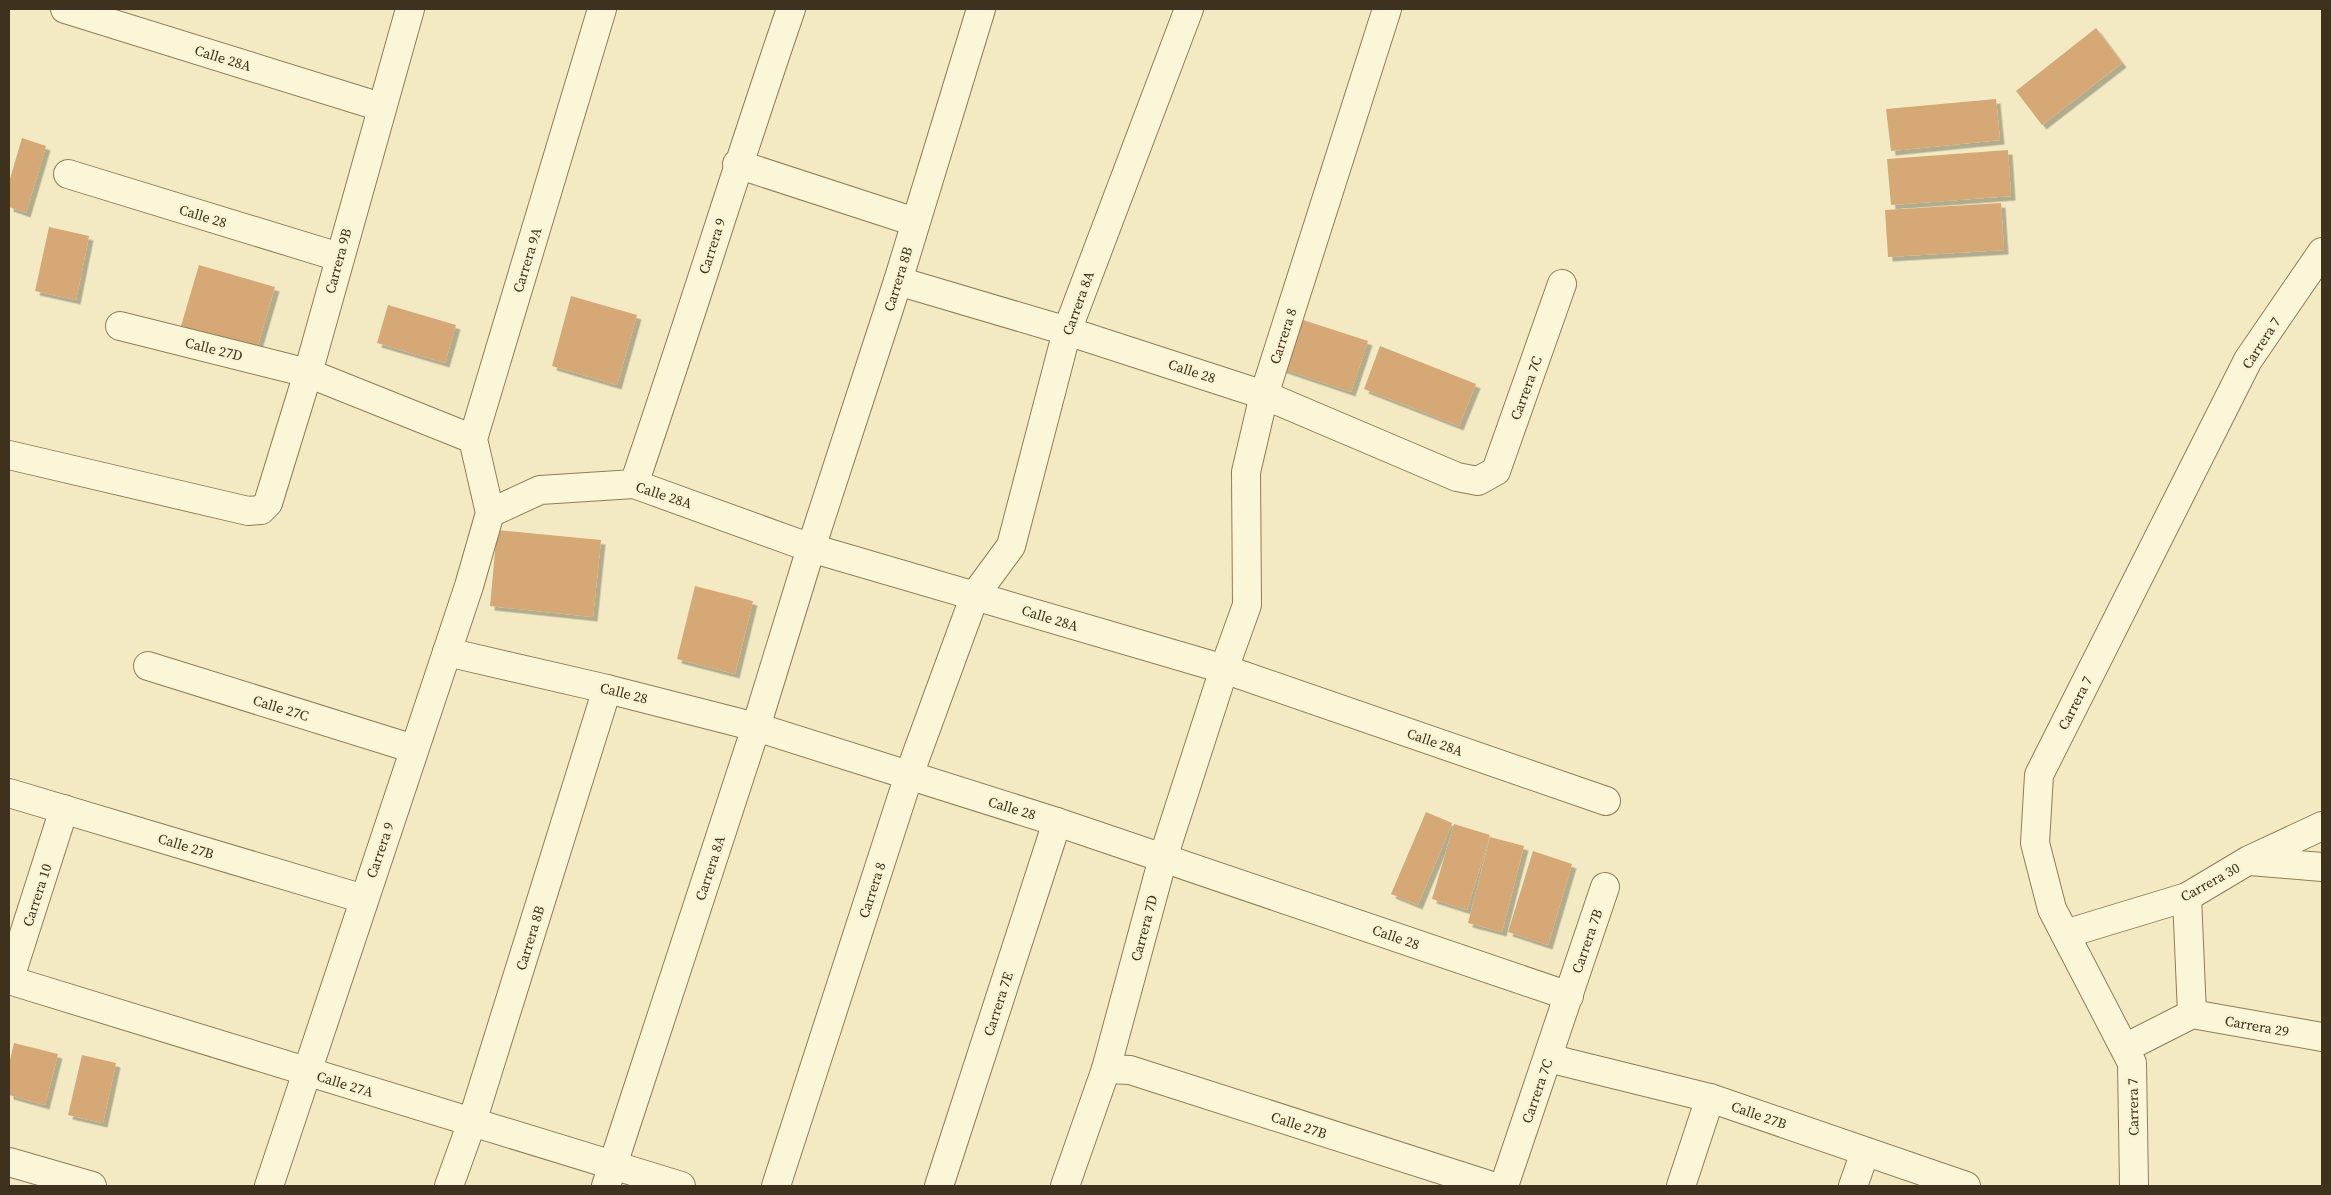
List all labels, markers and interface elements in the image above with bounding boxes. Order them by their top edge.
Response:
street label: Calle 28A [192,40,254,76]
street label: Calle 28 [177,199,229,233]
street label: Carrera 9 [694,215,730,277]
street label: Carrera 9A [508,224,547,295]
street label: Carrera 9B [320,226,356,296]
street label: Carrera 8B [879,244,917,314]
street label: Carrera 8A [1057,267,1099,338]
street label: Carrera 8 [1265,305,1301,367]
street label: Carrera 7 [2237,313,2285,373]
street label: Calle 27D [183,332,245,366]
street label: Carrera 7C [1505,353,1547,423]
street label: Calle 28 [1166,354,1218,388]
street label: Calle 28A [633,477,695,514]
street label: Calle 28A [1019,600,1081,636]
street label: Carrera 7 [2053,673,2097,733]
street label: Calle 28 [598,677,650,709]
street label: Calle 27C [251,690,312,726]
street label: Calle 28A [1404,723,1466,761]
street label: Calle 28 [986,791,1038,825]
street label: Carrera 9 [361,819,399,881]
street label: Calle 27B [156,828,217,864]
street label: Carrera 8A [690,832,730,903]
street label: Carrera 30 [2177,858,2243,906]
street label: Carrera 8 [854,859,890,921]
street label: Carrera 10 [17,861,57,929]
street label: Carrera 7D [1126,893,1162,963]
street label: Carrera 8B [511,903,549,973]
street label: Carrera 7B [1567,906,1607,976]
street label: Calle 28 [1370,920,1422,954]
street label: Carrera 7E [978,969,1018,1039]
street label: Carrera 29 [2223,1011,2291,1041]
street label: Carrera 7C [1517,1056,1557,1126]
street label: Calle 27A [314,1066,376,1102]
street label: Carrera 7 [2122,1078,2144,1136]
street label: Calle 27B [1729,1096,1790,1134]
street label: Calle 27B [1269,1107,1330,1143]

